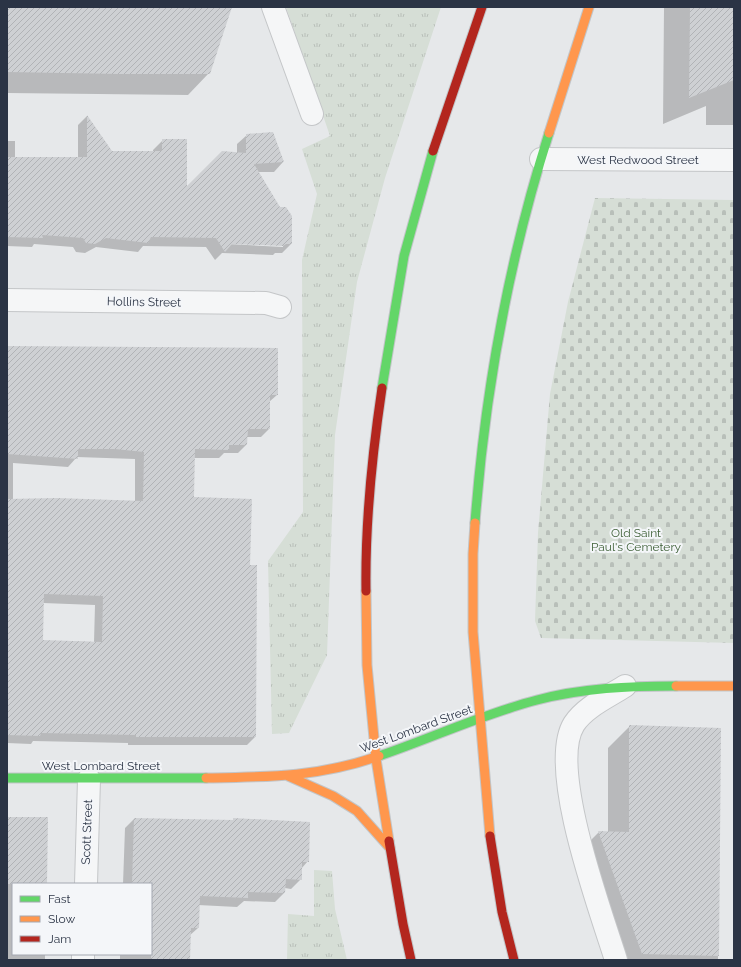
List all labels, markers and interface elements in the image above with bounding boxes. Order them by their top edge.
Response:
street label: West Redwood Street [577,153,699,167]
street label: Hollins Street [107,294,181,310]
park label: Old Saint Paul's Cemetery [591,526,682,554]
street label: West Lombard Street [358,702,474,756]
street label: West Lombard Street [42,759,160,773]
street label: Scott Street [79,799,95,865]
legend [12,883,152,955]
text: Fast [48,892,71,906]
text: Slow [48,912,75,926]
text: Jam [48,932,71,946]

